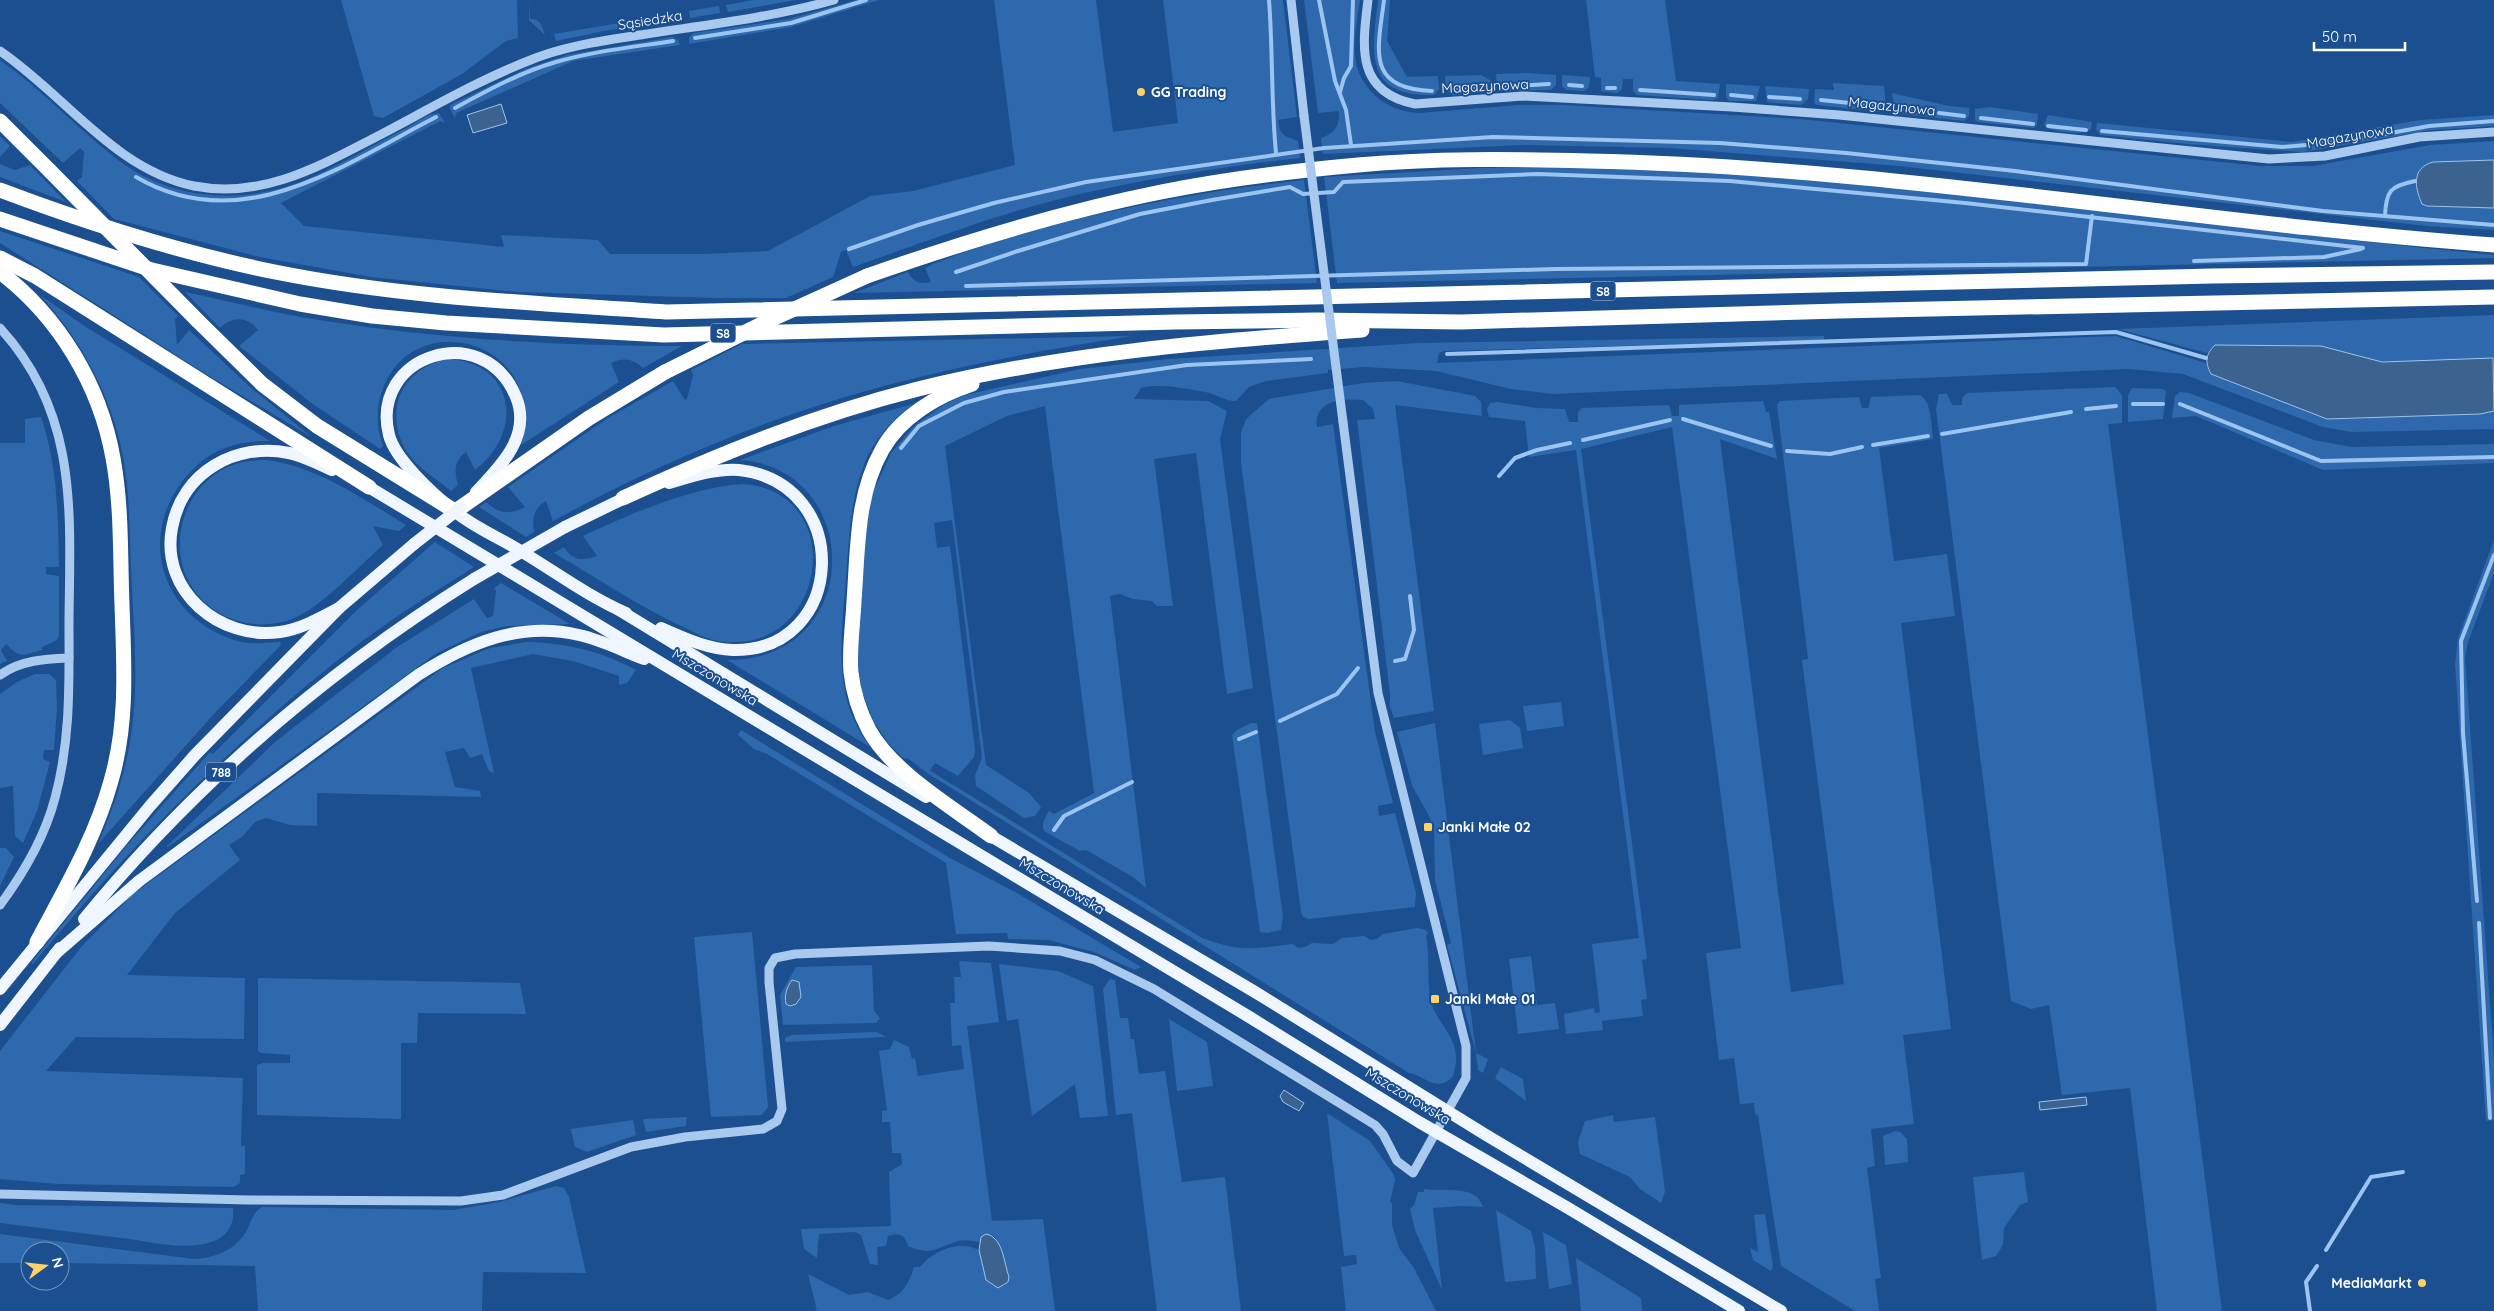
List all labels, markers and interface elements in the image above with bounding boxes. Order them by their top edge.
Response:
street label: Sąsiedzka [617,6,683,34]
scale bar [2314,20,2405,52]
text: 50 m [2322,27,2357,46]
street label: Magazynowa [1441,75,1529,97]
place label: GG Trading [1151,83,1226,101]
marker: GG Trading [1135,86,1147,98]
street label: Magazynowa [1848,92,1936,120]
street label: Magazynowa [2305,120,2395,152]
road number: S8 [1590,282,1616,300]
road number: S8 [710,323,736,342]
street label: Mszczonowska [669,644,761,710]
road number: 788 [206,762,236,782]
place label: Janki Małe 02 [1438,818,1531,836]
marker: Janki Małe 02 [1422,821,1434,833]
street label: Mszczonowska [1016,853,1108,919]
place label: Janki Małe 01 [1445,990,1535,1008]
marker: Janki Małe 01 [1429,993,1441,1005]
street label: Mszczonowska [1362,1063,1454,1129]
north arrow [20,1241,70,1291]
text: N [48,1255,68,1270]
place label: MediaMarkt [2331,1274,2412,1292]
marker: MediaMarkt [2416,1277,2428,1289]

